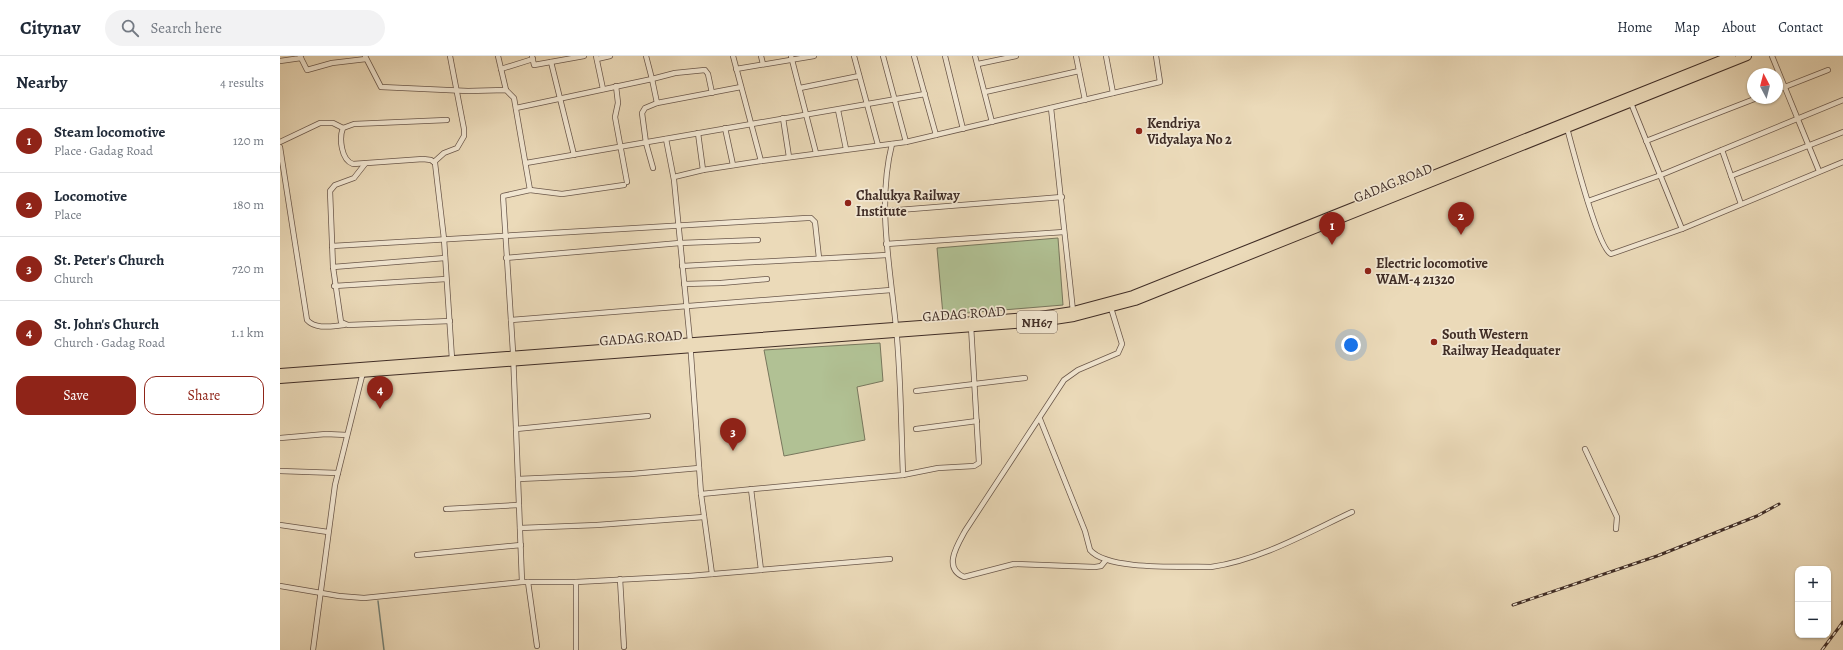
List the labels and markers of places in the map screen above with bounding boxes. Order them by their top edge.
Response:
place label: Kendriya Vidyalaya No 2 [1146,114,1232,149]
marker: Kendriya Vidyalaya No 2 [1134,126,1144,136]
place label: Chalukya Railway Institute [856,186,960,221]
marker: Chalukya Railway Institute [843,198,853,208]
pin: 2 [1448,202,1474,235]
pin: 1 [1319,212,1345,245]
place label: Electric locomotive WAM-4 21320 [1375,254,1489,289]
marker: Electric locomotive WAM-4 21320 [1363,266,1373,276]
place label: South Western Railway Headquater [1442,325,1561,360]
marker: South Western Railway Headquater [1429,337,1439,347]
pin: 4 [367,376,393,409]
pin: 3 [720,418,746,451]

